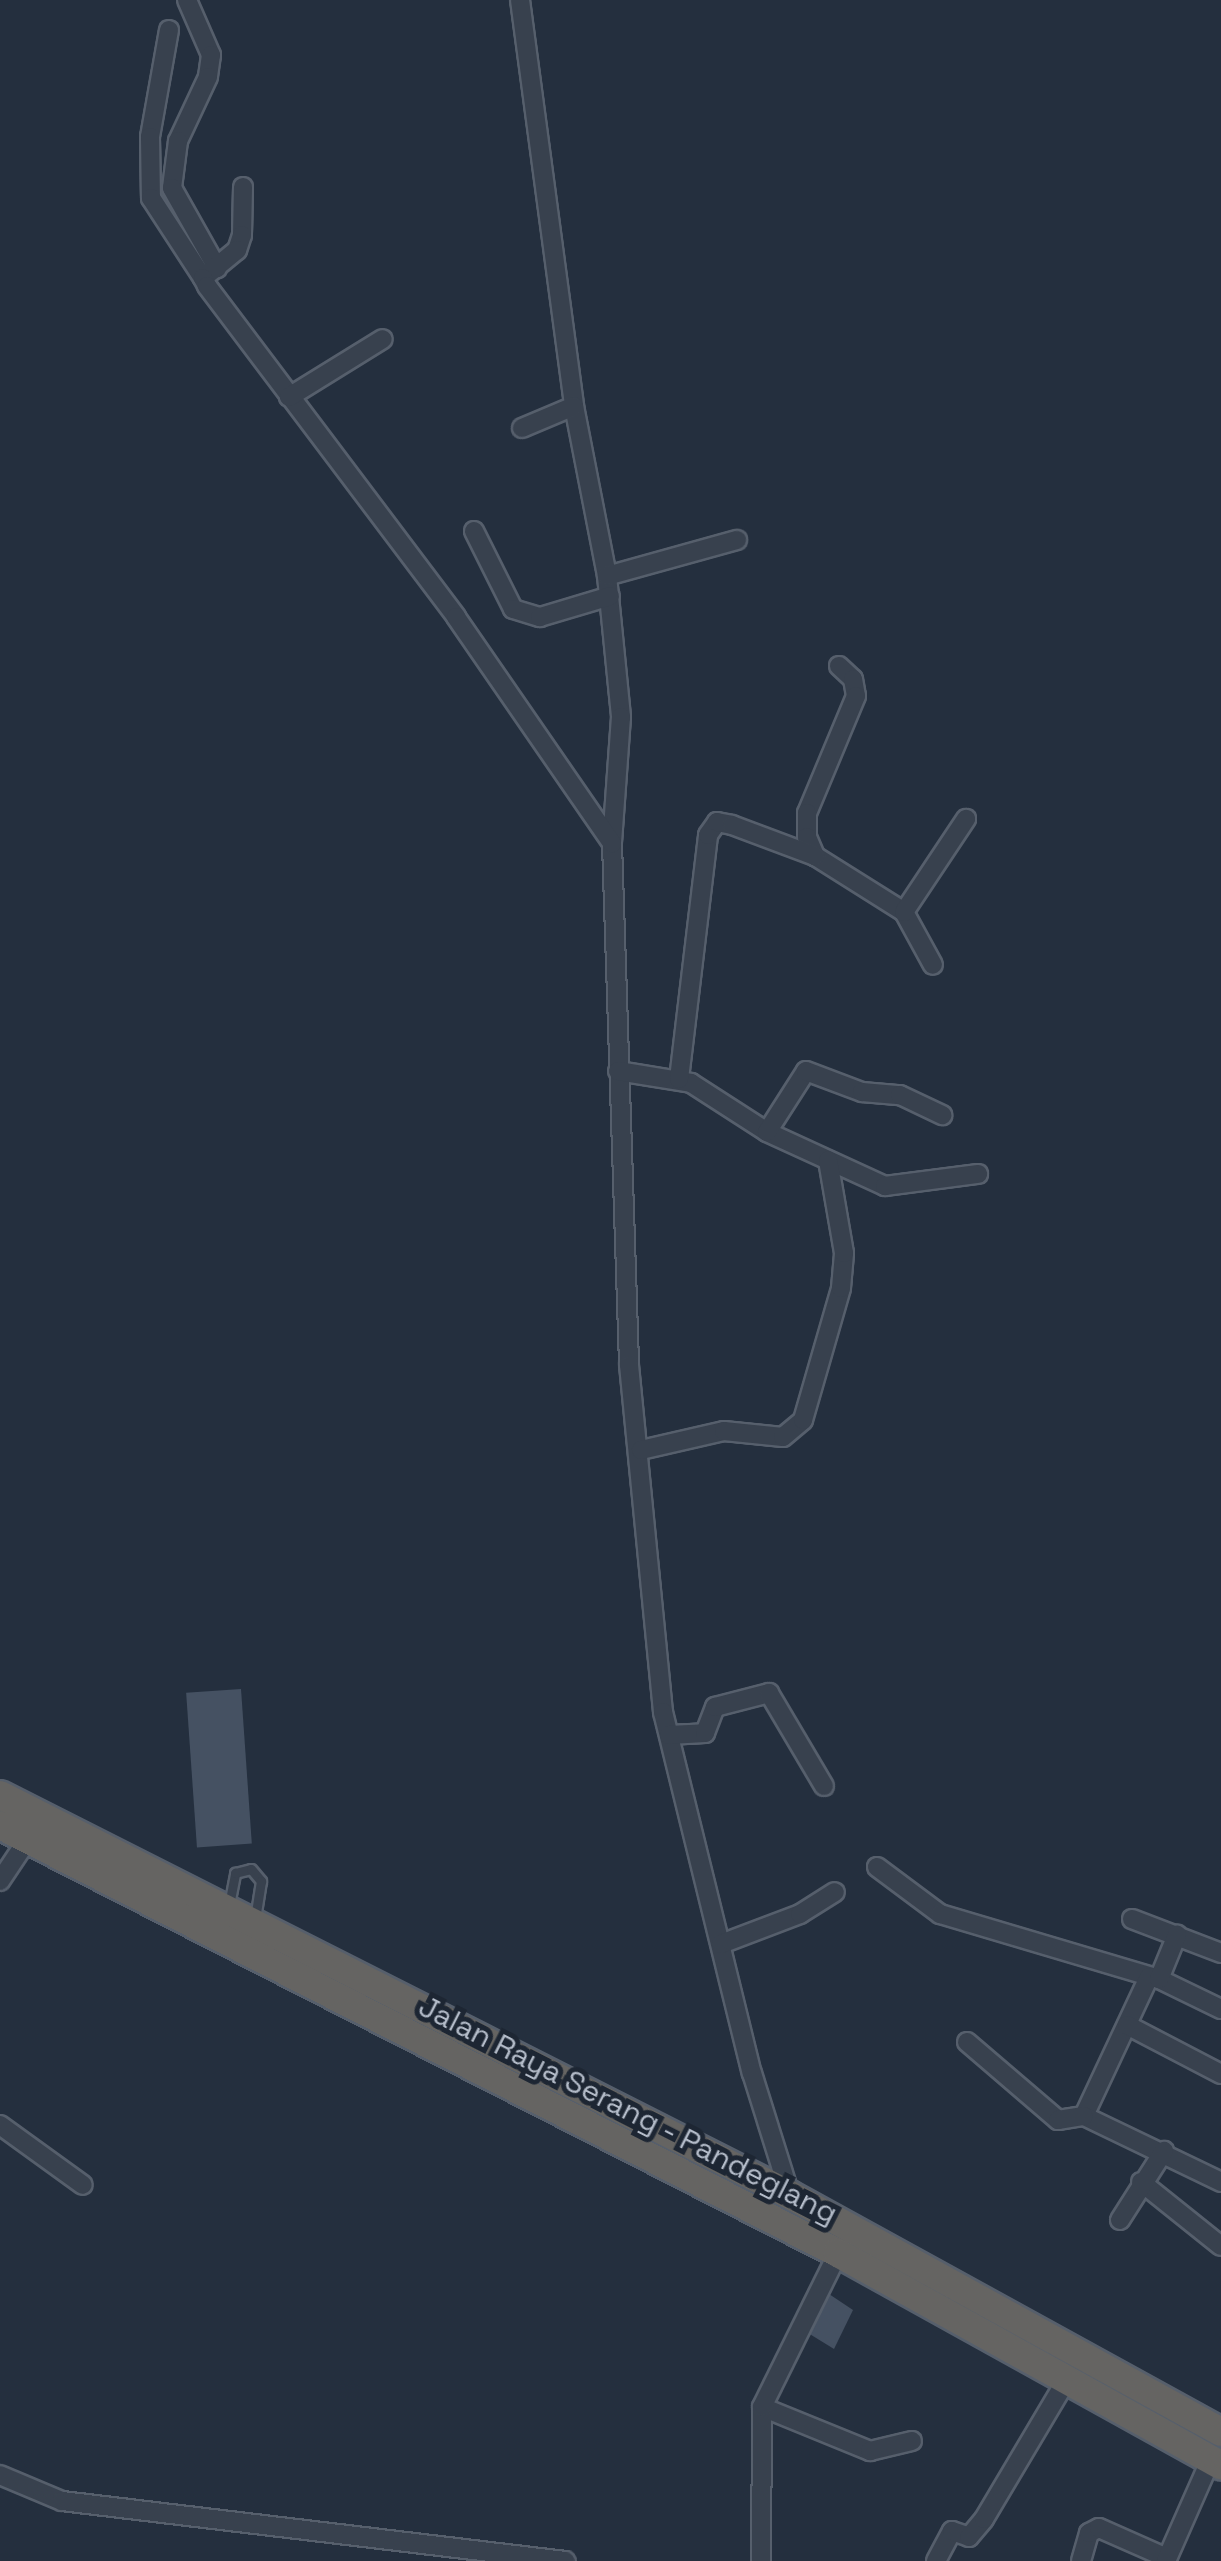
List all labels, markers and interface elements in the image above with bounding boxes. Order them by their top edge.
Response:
street label: Jalan Raya Serang - Pandeglang [412,1988,844,2232]

